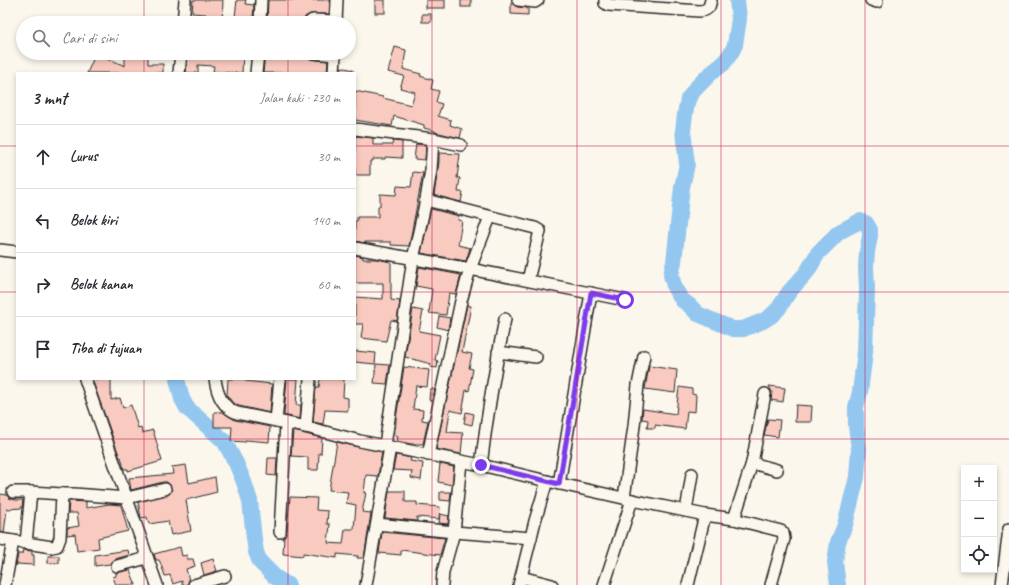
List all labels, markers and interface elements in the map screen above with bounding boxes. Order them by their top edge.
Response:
search box [16,16,356,60]
icon: search [30,27,52,49]
text: Cari di sini [62,29,117,48]
text: 3 mnt [32,88,67,109]
text: Jalan kaki · 230 m [260,90,340,106]
icon: ahead [32,146,54,168]
text: Lurus [70,147,98,166]
text: 30 m [318,149,340,165]
icon: left [32,210,54,232]
text: Belok kiri [70,211,117,230]
text: 140 m [312,213,340,229]
icon: right [32,274,54,296]
text: Belok kanan [70,275,133,294]
text: 60 m [318,277,340,293]
route start [616,291,634,309]
icon: arrive [32,338,54,360]
text: Tiba di tujuan [70,339,141,358]
route end [472,456,490,474]
map controls [961,465,997,573]
button: + [961,465,997,501]
button: − [961,501,997,537]
button: locate [961,537,997,573]

